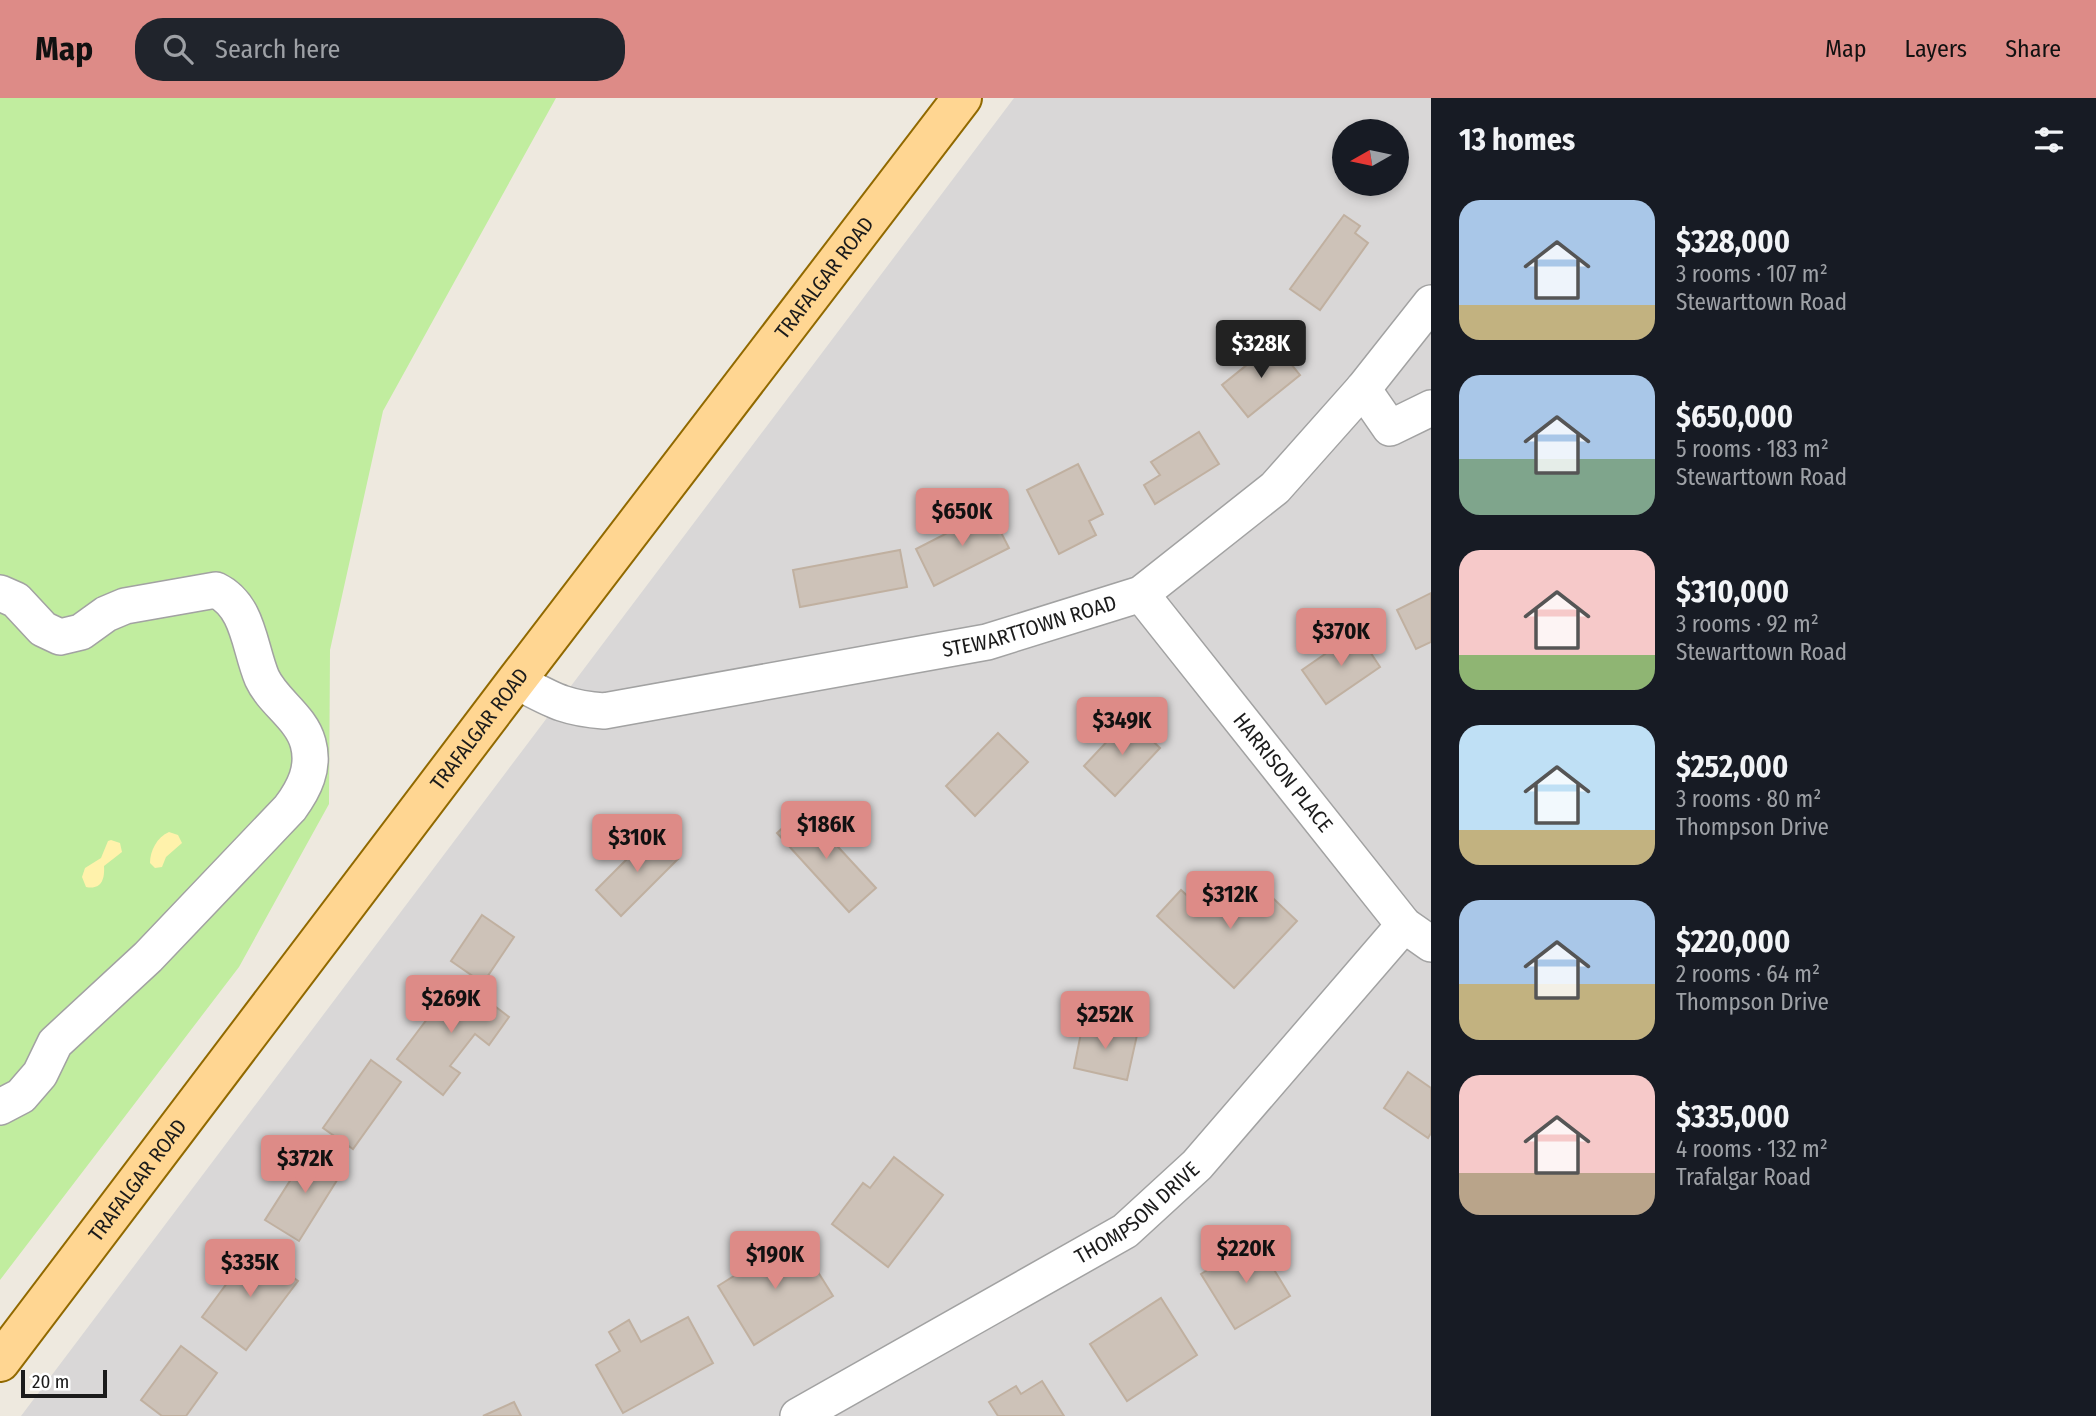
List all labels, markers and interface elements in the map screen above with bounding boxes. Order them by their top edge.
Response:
search box [135,18,625,81]
text: Map [35,29,93,69]
icon: search [159,30,197,68]
text: Search here [215,34,340,65]
text: Map [1825,35,1867,63]
text: Layers [1905,35,1967,63]
text: Share [2005,35,2061,63]
north arrow [1332,119,1409,196]
map controls [1332,119,1409,196]
icon: filters [2030,121,2068,159]
text: 13 homes [1459,122,1575,158]
street label: TRAFALGAR ROAD [769,212,879,344]
text: $328,000 [1676,224,1790,260]
icon: home [1515,228,1599,312]
text: 3 rooms · 107 m² [1676,260,1828,288]
text: Stewarttown Road [1676,288,1847,316]
pin: $328K [1212,320,1310,380]
text: $328K [1232,329,1290,357]
text: $650,000 [1676,399,1793,435]
icon: home [1515,403,1599,487]
text: 5 rooms · 183 m² [1676,435,1829,463]
text: Stewarttown Road [1676,463,1847,491]
pin: $650K [913,489,1011,548]
text: $650K [932,497,992,525]
text: $310,000 [1676,574,1789,610]
icon: home [1515,578,1599,662]
street label: STEWARTTOWN ROAD [940,589,1120,663]
pin: $370K [1292,608,1390,668]
text: 3 rooms · 92 m² [1676,610,1819,638]
text: $370K [1312,617,1370,645]
text: Stewarttown Road [1676,638,1847,666]
street label: TRAFALGAR ROAD [425,663,534,795]
pin: $349K [1073,698,1171,757]
text: $349K [1093,706,1151,734]
street label: HARRISON PLACE [1227,708,1338,838]
text: $252,000 [1676,749,1788,785]
icon: home [1515,753,1599,837]
text: 3 rooms · 80 m² [1676,785,1821,813]
pin: $186K [777,802,875,861]
text: $186K [797,810,855,838]
text: Thompson Drive [1676,813,1829,841]
pin: $310K [588,814,686,874]
text: $310K [608,823,666,851]
pin: $312K [1181,872,1279,931]
text: $312K [1202,880,1258,908]
text: $220,000 [1676,924,1790,960]
icon: home [1515,928,1599,1012]
text: 2 rooms · 64 m² [1676,960,1820,988]
pin: $269K [402,976,500,1035]
text: $269K [422,984,480,1012]
text: Thompson Drive [1676,988,1829,1016]
pin: $252K [1056,992,1154,1051]
text: $252K [1077,1000,1133,1028]
text: $335,000 [1676,1099,1790,1135]
icon: home [1515,1103,1599,1187]
street label: TRAFALGAR ROAD [83,1114,192,1247]
text: 4 rooms · 132 m² [1676,1135,1828,1163]
pin: $372K [256,1136,354,1195]
text: $372K [277,1144,333,1172]
street label: THOMPSON DRIVE [1070,1156,1205,1270]
text: Trafalgar Road [1676,1163,1811,1191]
pin: $220K [1197,1226,1295,1285]
pin: $190K [726,1232,824,1291]
text: $220K [1217,1234,1275,1262]
pin: $335K [201,1240,299,1299]
text: $190K [746,1240,804,1268]
text: $335K [221,1248,279,1276]
scale bar [21,1367,107,1399]
text: 20 m [32,1370,69,1393]

